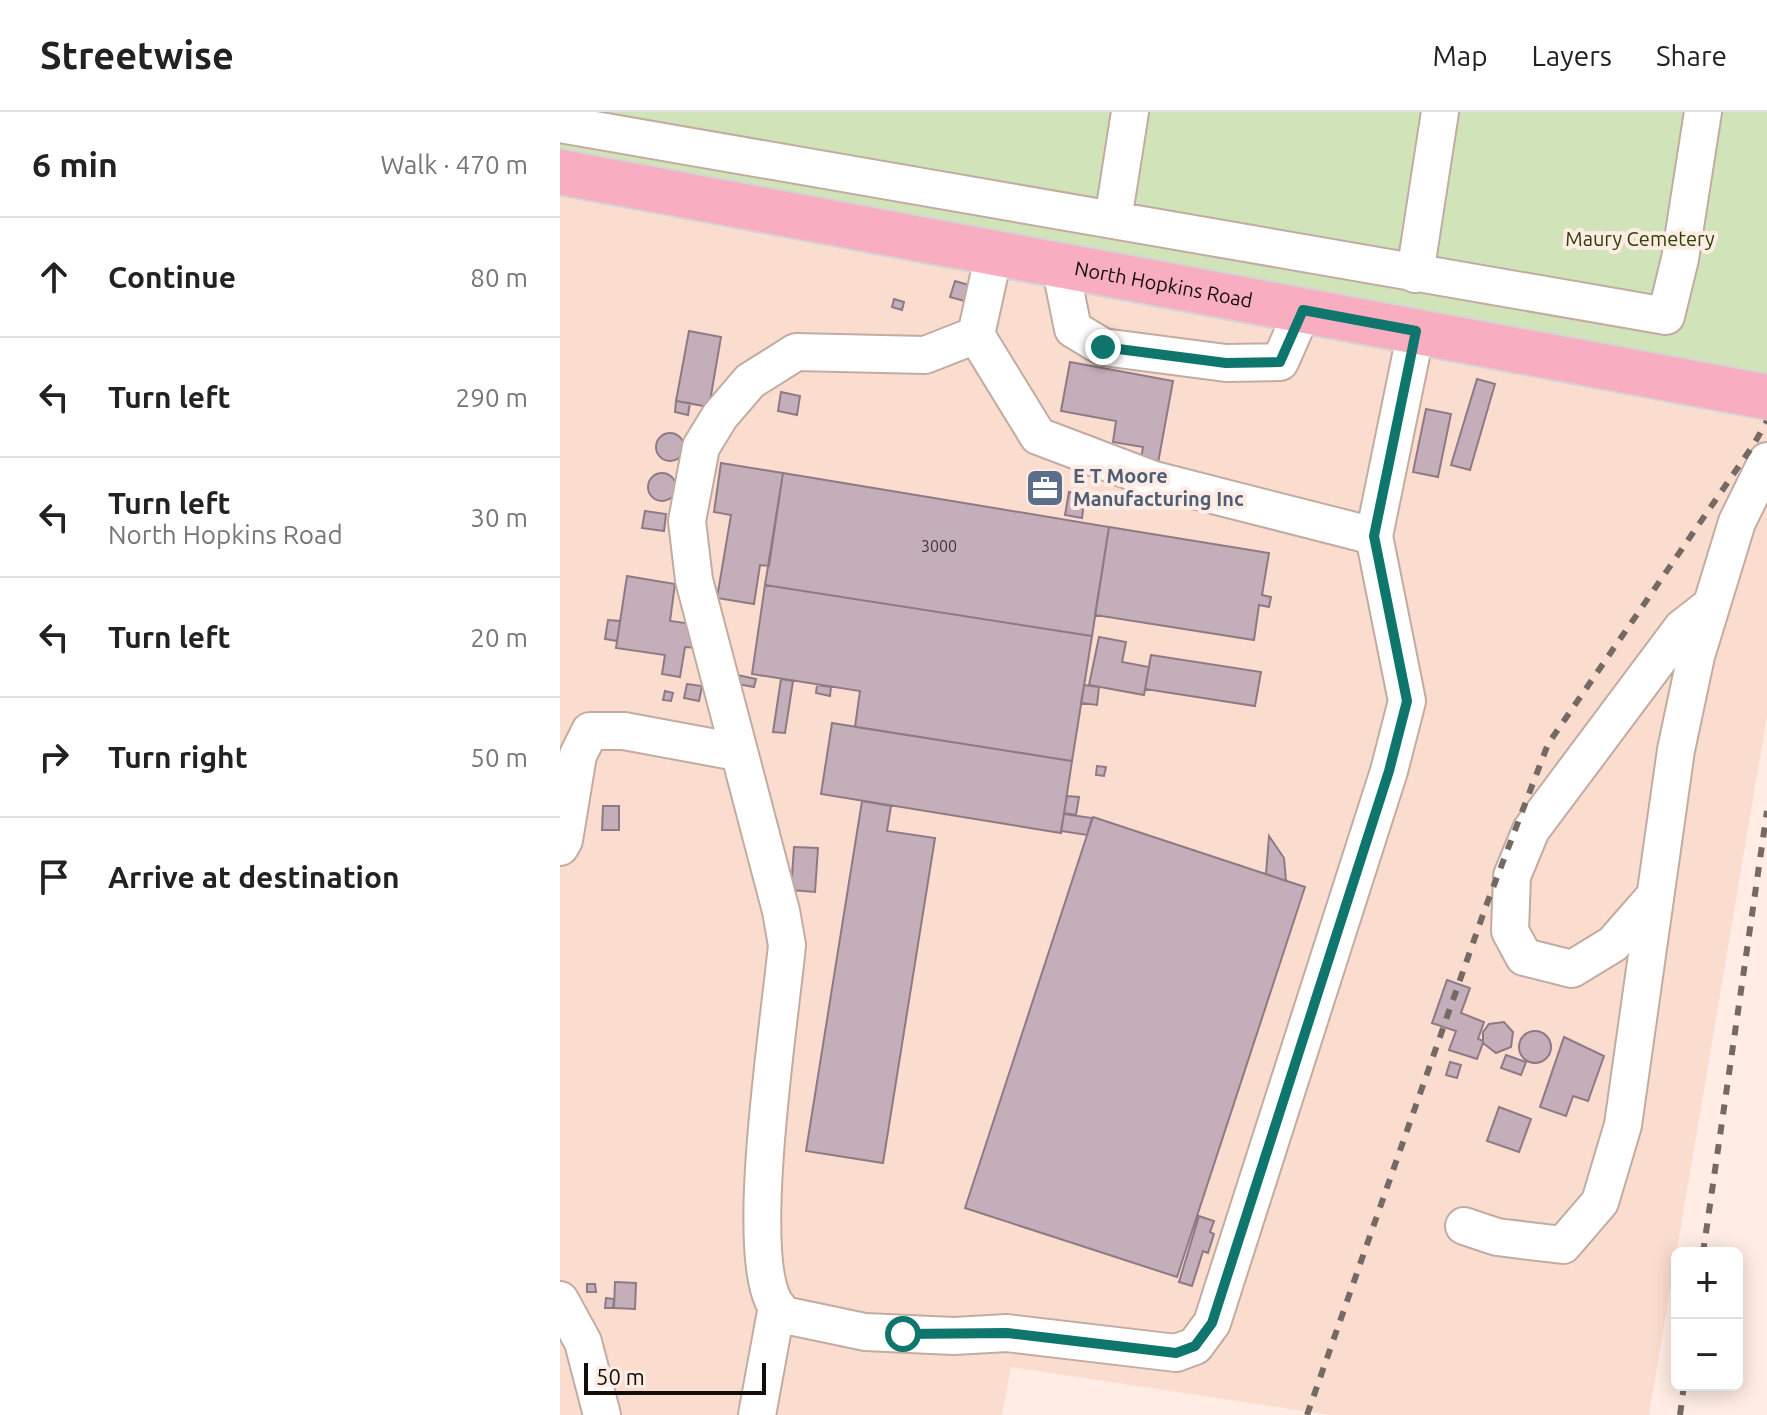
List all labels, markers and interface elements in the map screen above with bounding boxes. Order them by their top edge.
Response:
text: Streetwise [40,34,234,76]
text: Map [1432,40,1488,71]
text: Layers [1532,40,1612,71]
text: Share [1656,40,1727,71]
text: 6 min [32,145,118,183]
text: Walk · 470 m [380,150,528,179]
park label: Maury Cemetery [1565,227,1715,250]
icon: ahead [32,255,76,299]
street label: North Hopkins Road [1073,256,1255,312]
text: Continue [108,260,236,294]
text: 80 m [470,263,528,292]
route end [1085,329,1121,365]
icon: left [32,375,76,419]
text: Turn left [108,380,230,414]
text: 290 m [456,383,528,412]
place label: E T Moore Manufacturing Inc [1073,464,1244,510]
office icon: E T Moore Manufacturing Inc [1024,467,1066,509]
text: Turn left [108,486,230,520]
icon: left [32,495,76,539]
text: 30 m [470,503,528,532]
text: North Hopkins Road [108,520,343,549]
house number: 3000 [921,537,957,555]
icon: left [32,615,76,659]
text: Turn left [108,620,230,654]
text: 20 m [470,623,528,652]
icon: right [32,735,76,779]
text: Turn right [108,740,248,774]
text: 50 m [470,743,528,772]
icon: arrive [32,855,76,899]
text: Arrive at destination [108,860,400,894]
map controls [1671,1247,1743,1391]
button: + [1671,1247,1743,1319]
route start [885,1316,921,1352]
button: − [1671,1319,1743,1391]
scale bar [584,1359,766,1395]
text: 50 m [596,1364,645,1389]

